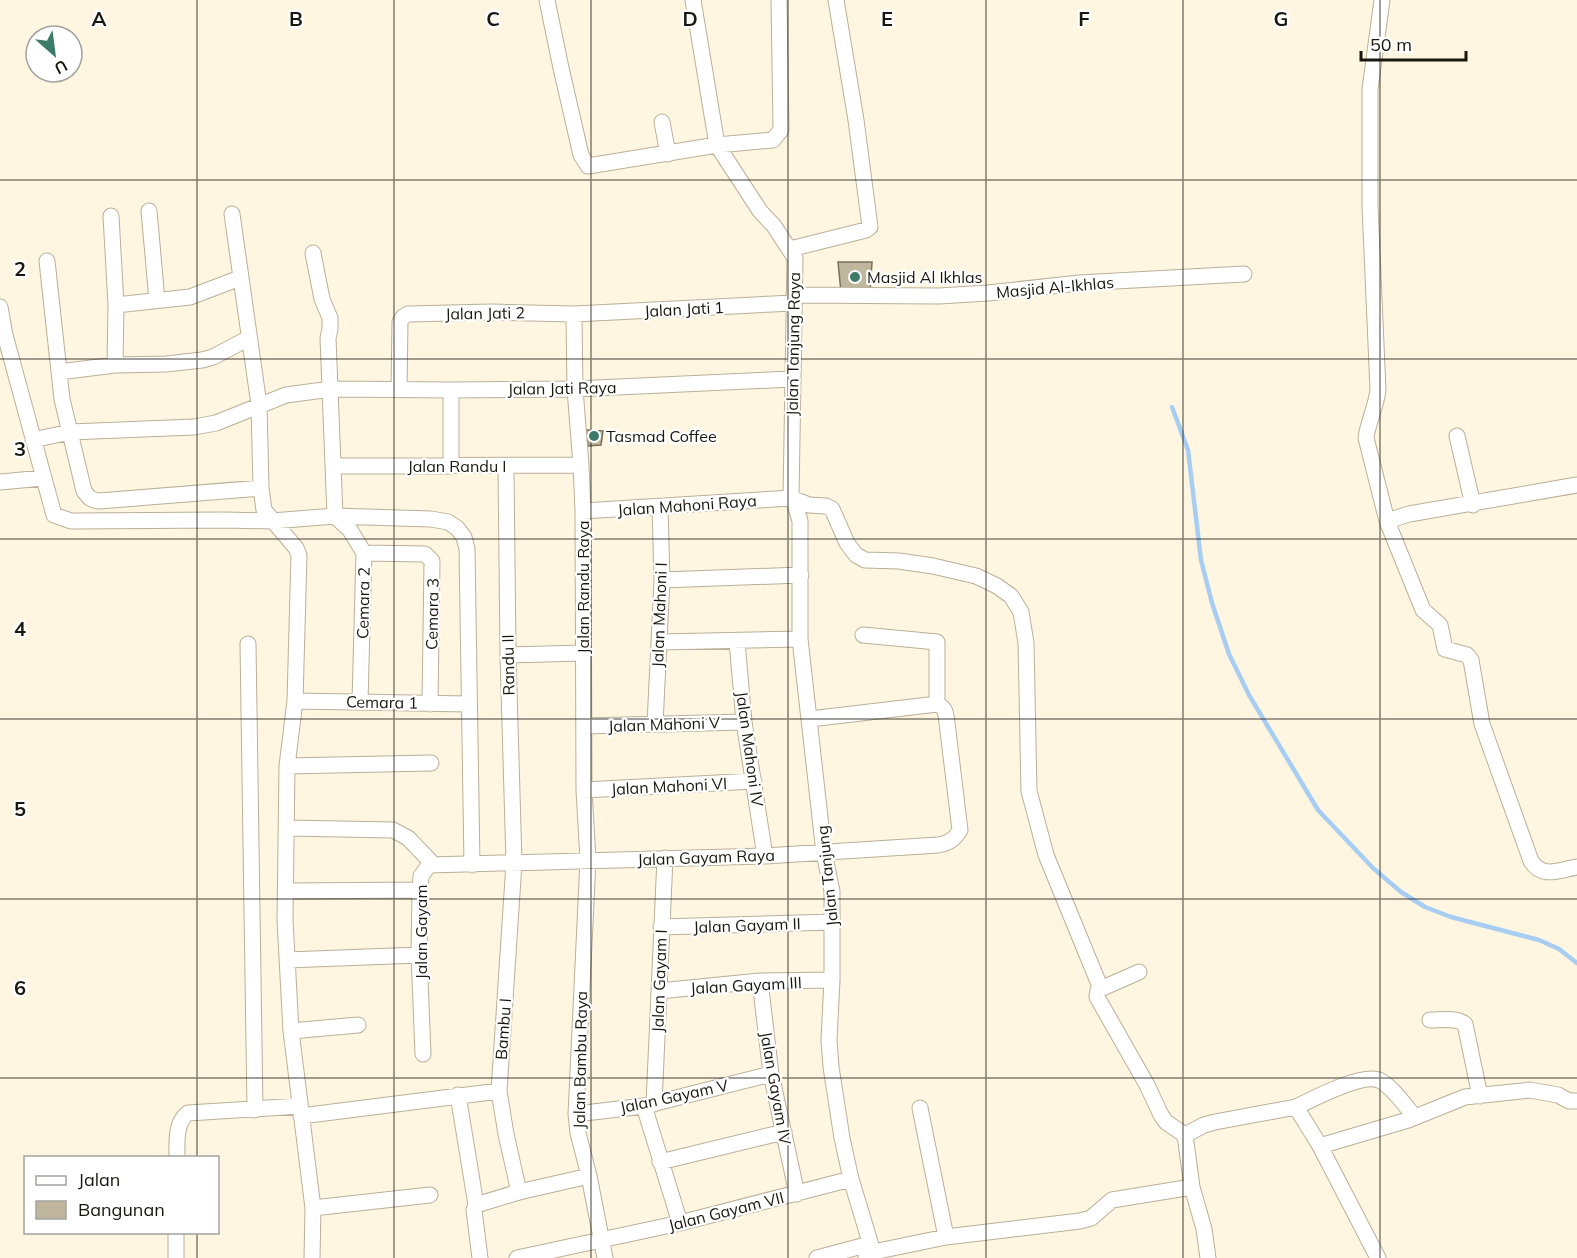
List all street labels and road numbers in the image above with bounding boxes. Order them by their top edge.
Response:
street label: Jalan Tanjung Raya [782,272,804,416]
street label: Masjid Al-Ikhlas [995,272,1115,302]
street label: Jalan Jati 1 [644,297,724,321]
street label: Jalan Jati 2 [445,302,525,324]
street label: Jalan Jati Raya [507,377,617,399]
street label: Jalan Randu I [408,456,507,476]
street label: Jalan Mahoni Raya [617,490,757,520]
street label: Jalan Randu Raya [573,520,593,654]
street label: Jalan Mahoni I [647,562,671,668]
street label: Cemara 2 [352,567,374,639]
street label: Cemara 3 [421,578,443,650]
street label: Randu II [497,634,519,696]
street label: Jalan Mahoni IV [732,690,768,809]
street label: Cemara 1 [346,691,418,713]
street label: Jalan Mahoni V [608,712,721,736]
street label: Jalan Mahoni VI [610,773,728,799]
street label: Jalan Tanjung [812,825,842,927]
street label: Jalan Gayam Raya [637,845,775,869]
street label: Jalan Gayam [411,884,431,980]
street label: Jalan Gayam II [693,913,801,937]
street label: Jalan Gayam I [647,929,671,1033]
street label: Jalan Gayam III [690,972,802,998]
street label: Jalan Bambu Raya [569,991,591,1129]
street label: Bambu I [491,998,515,1060]
street label: Jalan Gayam IV [756,1030,796,1147]
street label: Jalan Gayam V [618,1075,731,1117]
street label: Jalan Gayam VII [666,1187,786,1235]

